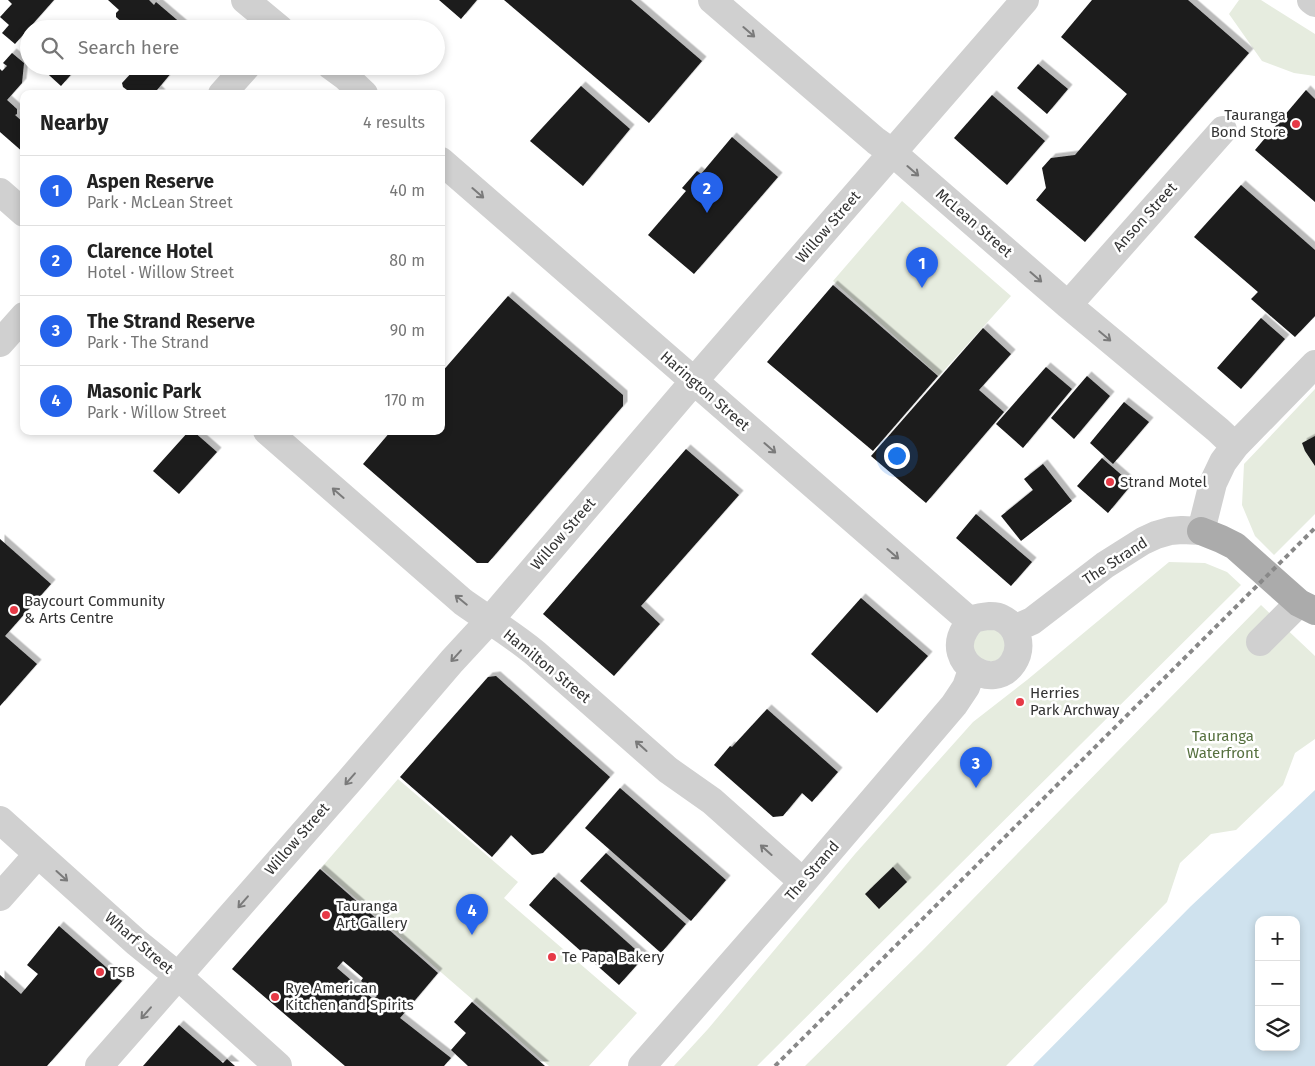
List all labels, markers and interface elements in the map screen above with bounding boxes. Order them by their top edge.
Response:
search box [20,20,445,75]
one-way arrow [743,26,756,38]
icon: search [38,34,66,62]
text: Search here [78,36,179,59]
place label: Tauranga Bond Store [1211,106,1286,141]
text: Nearby [40,110,108,136]
text: 4 results [363,113,425,132]
marker: Tauranga Bond Store [1290,118,1302,130]
one-way arrow [907,165,920,177]
text: Aspen Reserve [87,170,214,193]
pin: 2 [691,172,723,213]
street label: Anson Street [1109,178,1181,255]
text: 1 [52,181,60,200]
text: 40 m [390,181,425,200]
street label: McLean Street [932,185,1016,262]
one-way arrow [472,187,485,198]
street label: Willow Street [792,187,865,267]
text: Park · McLean Street [87,193,233,212]
text: Clarence Hotel [87,240,213,263]
pin: 1 [906,247,938,288]
text: 2 [52,251,60,270]
text: 80 m [389,251,425,270]
text: Hotel · Willow Street [87,263,234,282]
one-way arrow [1030,271,1043,283]
text: The Strand Reserve [87,310,255,333]
text: 3 [52,321,60,340]
text: 90 m [390,321,425,340]
one-way arrow [1098,330,1111,341]
text: Park · The Strand [87,333,209,352]
street label: Harington Street [657,347,754,435]
text: Masonic Park [87,380,201,403]
text: 4 [51,391,61,410]
text: 170 m [384,391,425,410]
text: Park · Willow Street [87,403,226,422]
one-way arrow [763,442,776,453]
your location [884,443,910,469]
place label: Strand Motel [1120,473,1208,491]
marker: Strand Motel [1104,476,1116,488]
one-way arrow [332,487,345,499]
street label: Willow Street [527,494,600,574]
street label: The Strand [1079,533,1151,589]
one-way arrow [886,549,899,560]
place label: Baycourt Community & Arts Centre [24,592,166,627]
one-way arrow [455,594,468,605]
marker: Baycourt Community & Arts Centre [8,604,20,616]
street label: Hamilton Street [500,625,595,707]
one-way arrow [450,650,462,663]
place label: Herries Park Archway [1030,684,1120,719]
marker: Herries Park Archway [1014,696,1026,708]
park label: Tauranga Waterfront [1187,727,1260,762]
one-way arrow [634,740,647,752]
pin: 3 [960,747,992,788]
one-way arrow [344,773,355,786]
street label: Willow Street [261,799,334,879]
street label: The Strand [781,837,843,905]
one-way arrow [759,844,772,855]
one-way arrow [56,870,69,881]
pin: 4 [456,894,488,935]
one-way arrow [237,895,248,908]
place label: Tauranga Art Gallery [336,897,408,932]
street label: Wharf Street [101,908,177,978]
marker: Tauranga Art Gallery [320,909,332,921]
map controls [1255,916,1300,1051]
button: + [1255,916,1300,961]
place label: Te Papa Bakery [562,948,665,966]
marker: Te Papa Bakery [546,951,558,963]
button: − [1255,961,1300,1006]
place label: TSB [110,963,135,981]
marker: TSB [94,966,106,978]
place label: Rye American Kitchen and Spirits [285,979,414,1014]
marker: Rye American Kitchen and Spirits [269,991,281,1003]
button: layers [1255,1006,1300,1051]
one-way arrow [140,1007,152,1020]

